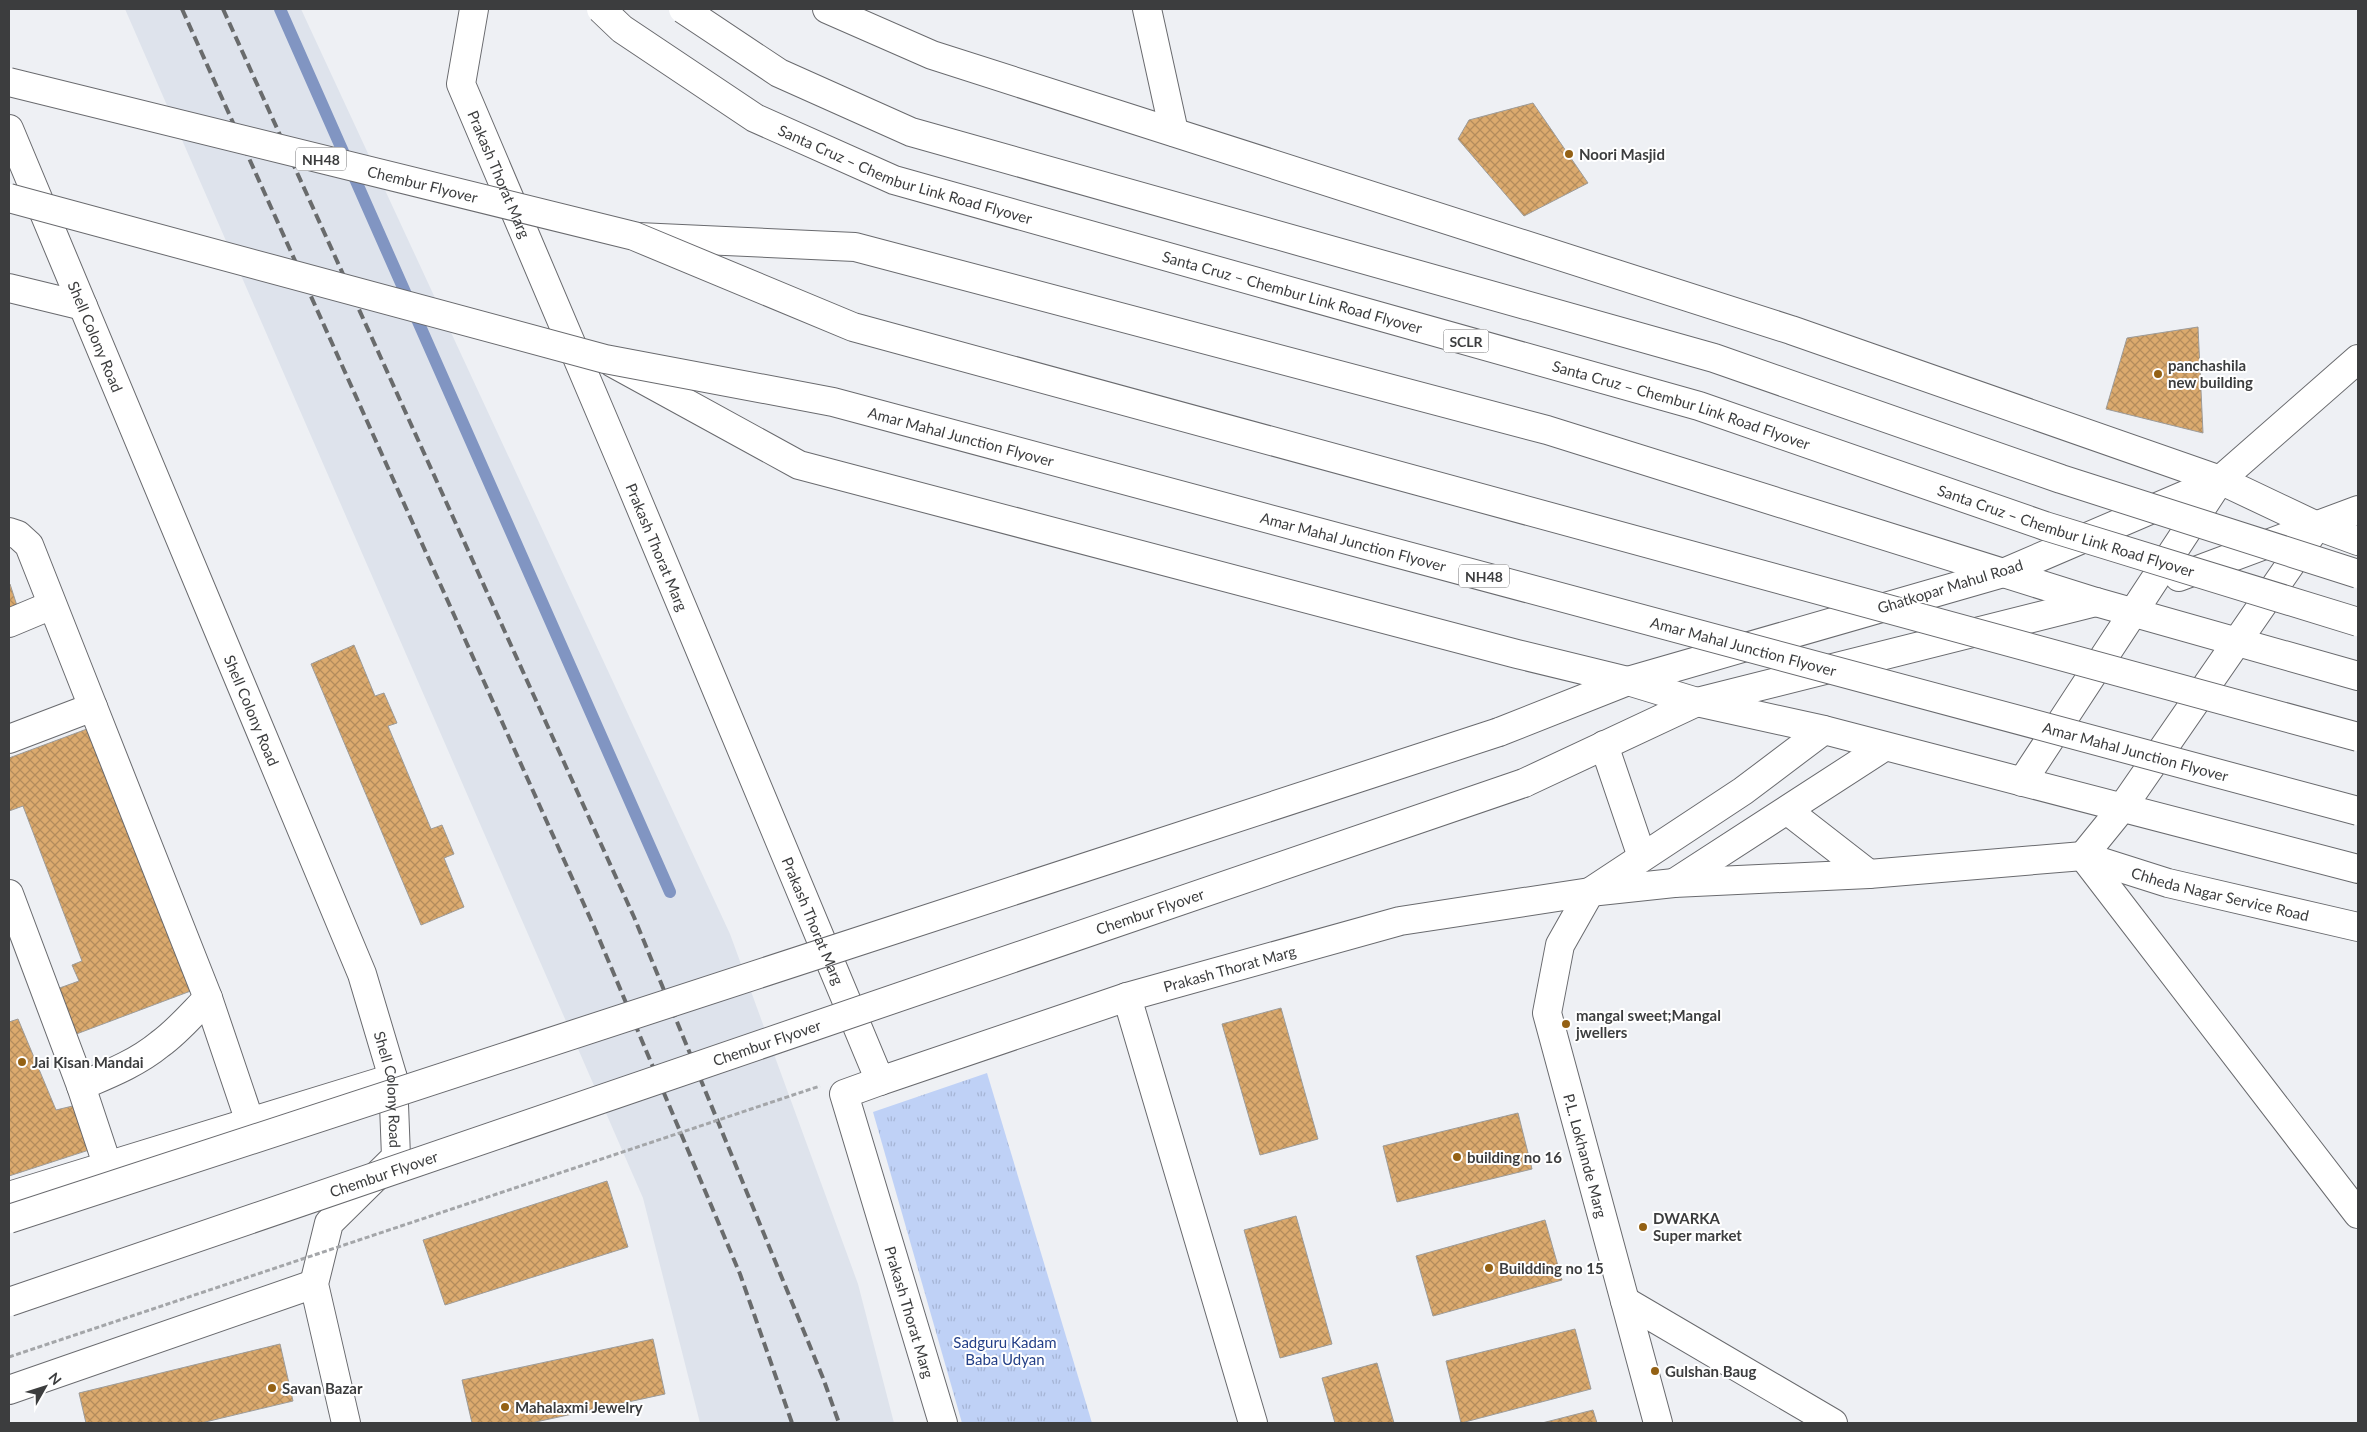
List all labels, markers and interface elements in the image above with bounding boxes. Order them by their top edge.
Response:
street label: Prakash Thorat Marg [464,108,534,241]
street label: Santa Cruz – Chembur Link Road Flyover [776,121,1035,228]
place label: Noori Masjid [1579,145,1665,163]
road number: NH48 [296,148,346,170]
marker: Noori Masjid [1563,148,1575,160]
street label: Chembur Flyover [366,162,480,206]
street label: Santa Cruz – Chembur Link Road Flyover [1160,247,1425,337]
street label: Shell Colony Road [65,279,127,395]
road number: SCLR [1444,330,1488,352]
street label: Santa Cruz – Chembur Link Road Flyover [1550,356,1813,453]
place label: panchashila new building [2168,356,2253,391]
marker: panchashila new building [2152,368,2164,380]
street label: Amar Mahal Junction Flyover [866,403,1056,470]
street label: Prakash Thorat Marg [622,480,692,614]
street label: Santa Cruz – Chembur Link Road Flyover [1935,480,2197,580]
street label: Amar Mahal Junction Flyover [1258,508,1449,575]
street label: Ghatkopar Mahul Road [1875,555,2025,617]
road number: NH48 [1459,564,1509,588]
street label: Amar Mahal Junction Flyover [1649,613,1839,680]
street label: Shell Colony Road [221,652,283,768]
street label: Amar Mahal Junction Flyover [2041,718,2231,785]
street label: Prakash Thorat Marg [778,854,848,988]
street label: Chheda Nagar Service Road [2129,863,2311,924]
street label: Chembur Flyover [1093,884,1207,938]
street label: Prakash Thorat Marg [1161,941,1298,995]
place label: mangal sweet;Mangal jwellers [1575,1006,1721,1041]
street label: Chembur Flyover [710,1015,824,1069]
marker: mangal sweet;Mangal jwellers [1560,1018,1572,1030]
street label: Shell Colony Road [371,1029,405,1148]
place label: Jai Kisan Mandai [32,1053,144,1071]
marker: Jai Kisan Mandai [16,1056,28,1068]
street label: P.L. Lokhande Marg [1560,1092,1611,1220]
street label: Chembur Flyover [327,1147,441,1201]
place label: building no 16 [1467,1148,1562,1166]
marker: building no 16 [1451,1151,1463,1163]
place label: DWARKA Super market [1653,1209,1742,1244]
marker: DWARKA Super market [1637,1221,1649,1233]
street label: Prakash Thorat Marg [881,1244,938,1380]
place label: Buildding no 15 [1499,1259,1604,1277]
marker: Buildding no 15 [1483,1262,1495,1274]
park label: Sadguru Kadam Baba Udyan [953,1333,1057,1368]
north arrow [20,1362,70,1412]
place label: Gulshan Baug [1665,1362,1757,1380]
marker: Gulshan Baug [1649,1365,1661,1377]
text: N [45,1369,65,1388]
place label: Savan Bazar [282,1379,363,1397]
marker: Savan Bazar [266,1382,278,1394]
place label: Mahalaxmi Jewelry [515,1398,643,1416]
marker: Mahalaxmi Jewelry [499,1401,511,1413]

